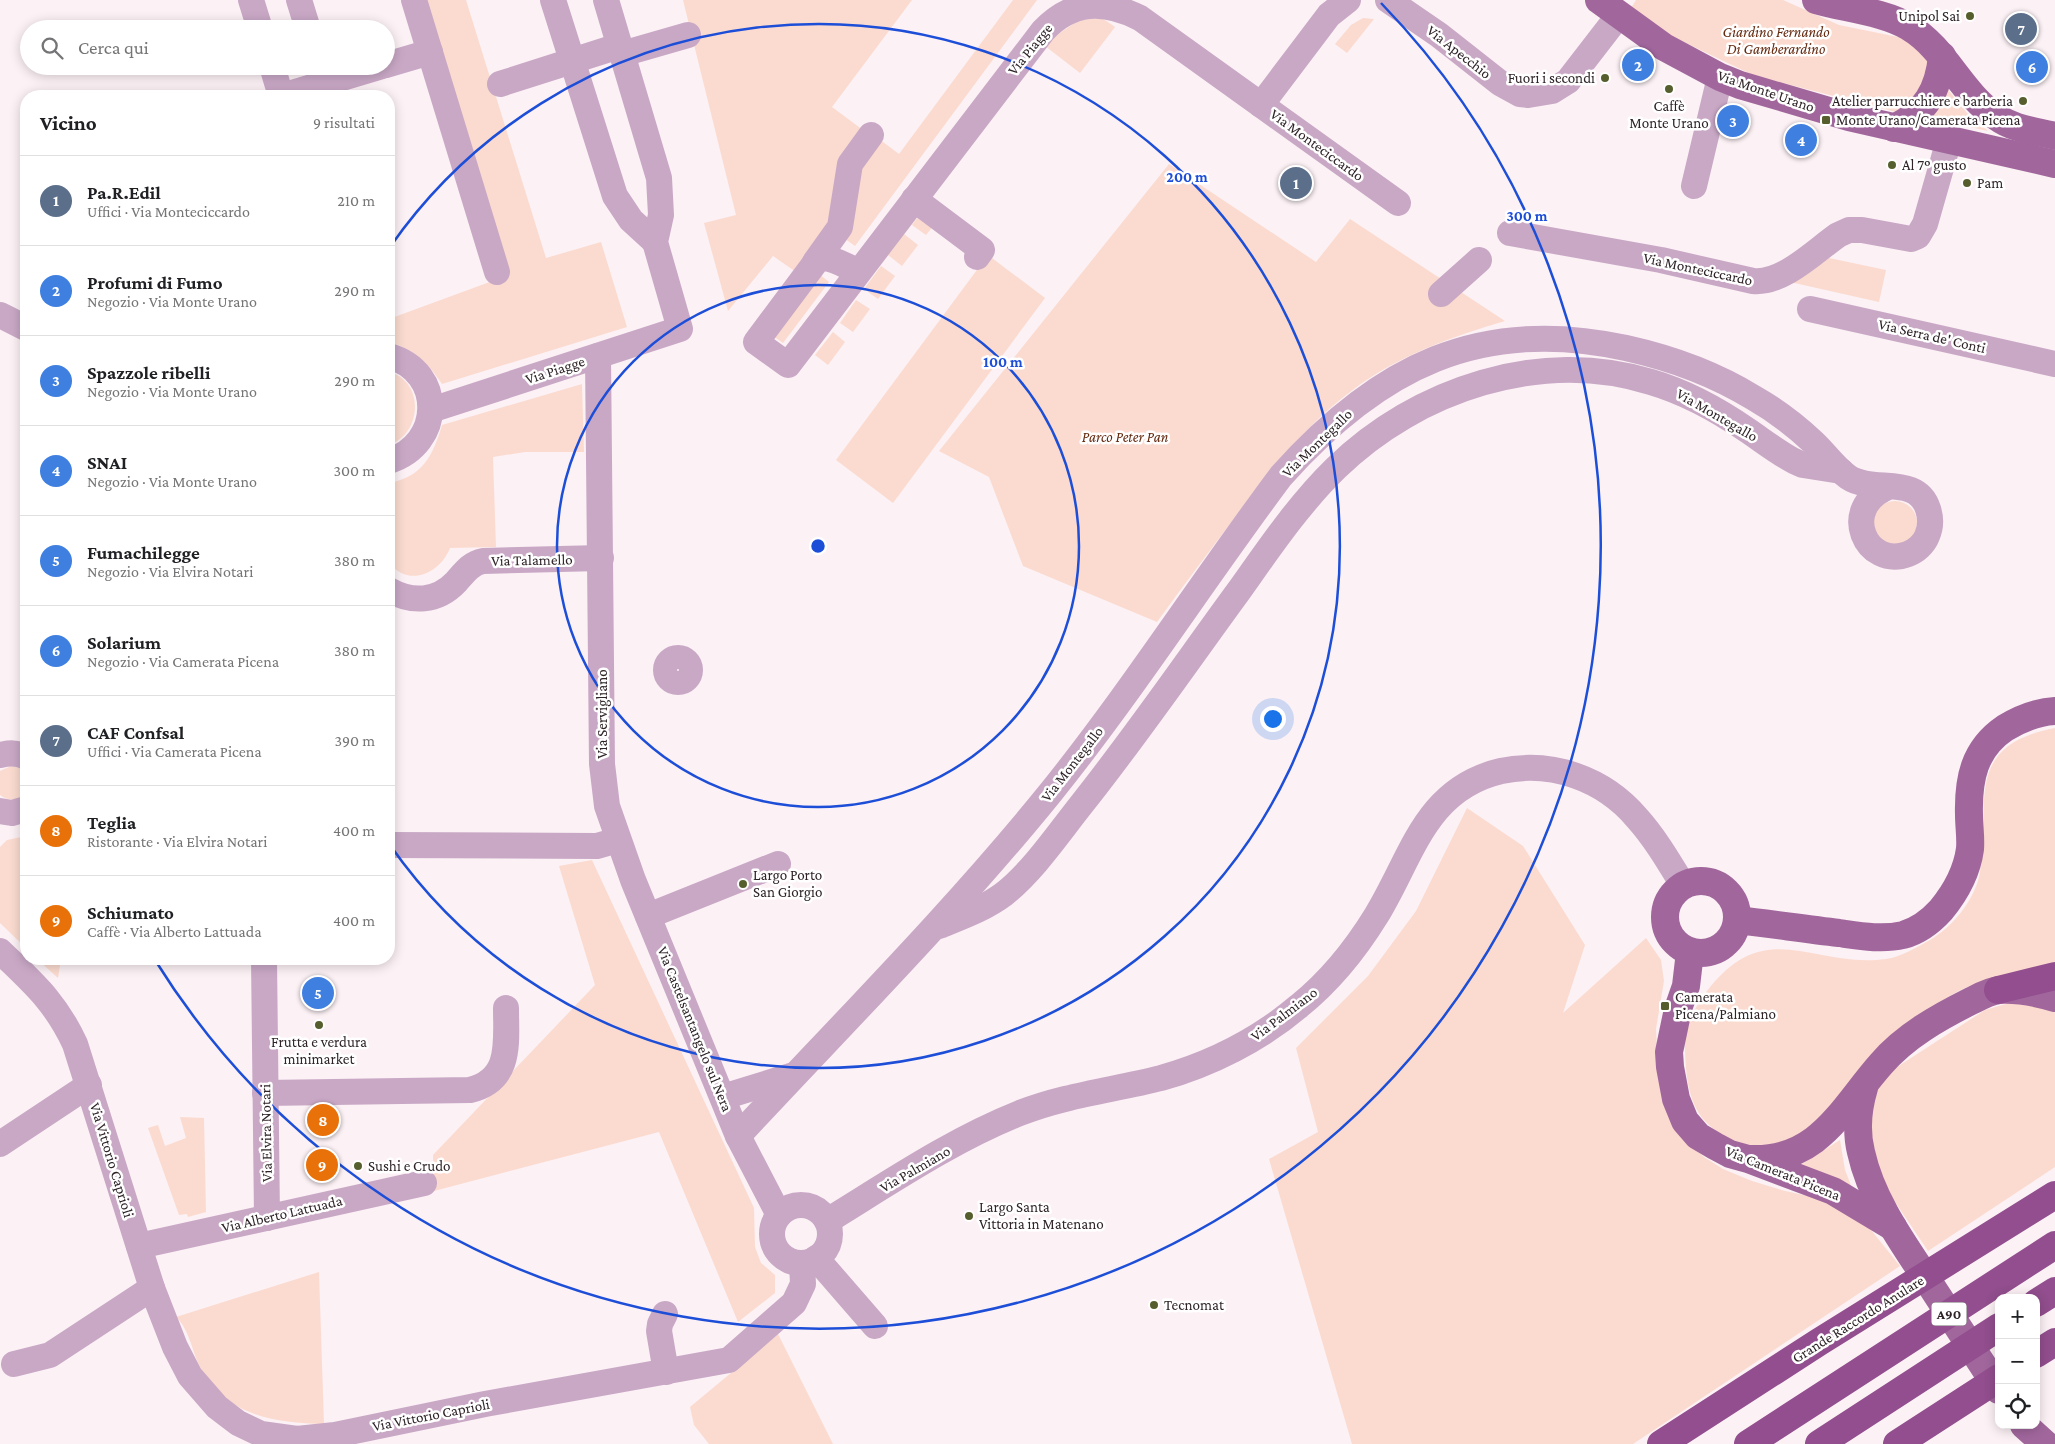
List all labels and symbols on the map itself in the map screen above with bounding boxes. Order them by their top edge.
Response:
place label: Unipol Sai [1898,8,1960,25]
marker: Unipol Sai [1964,10,1976,22]
pin: 7 [2005,10,2037,48]
street label: Via Piagge [1004,20,1057,79]
street label: Via Apecchio [1423,22,1494,83]
park label: Giardino Fernando Di Gamberardino [1722,24,1830,57]
pin: 2 [1622,46,1654,84]
pin: 6 [2016,48,2048,86]
street label: Via Monte Urano [1715,67,1817,115]
place label: Fuori i secondi [1508,70,1595,86]
marker: Fuori i secondi [1599,72,1611,84]
marker: Caffè Monte Urano [1663,83,1675,95]
place label: Atelier parrucchiere e barberia [1832,93,2013,110]
marker: Atelier parrucchiere e barberia [2017,95,2029,107]
place label: Caffè Monte Urano [1629,98,1709,131]
pin: 3 [1717,102,1749,140]
street label: Via Monteciccardo [1267,106,1367,184]
place label: Monte Urano/Camerata Picena [1836,112,2021,128]
marker: Monte Urano/Camerata Picena [1820,114,1832,126]
pin: 4 [1785,121,1817,159]
place label: Al 7º gusto [1902,157,1967,174]
marker: Al 7º gusto [1886,159,1898,171]
pin: 1 [1280,164,1312,202]
text: 200 m [1166,169,1208,185]
place label: Pam [1977,175,2003,191]
marker: Pam [1961,177,1973,189]
text: 300 m [1506,208,1548,224]
street label: Via Monteciccardo [1642,250,1754,288]
street label: Via Serra de' Conti [1877,316,1987,356]
street label: Via Piagge [523,353,587,388]
text: 100 m [983,354,1023,370]
street label: Via Montegallo [1673,385,1760,446]
street label: Via Montegallo [1279,406,1356,481]
park label: Parco Peter Pan [1082,429,1169,445]
centre of rings [809,537,827,555]
street label: Via Talamello [491,551,573,569]
street label: Via Servigliano [594,669,611,759]
your location [1260,706,1286,732]
street label: Via Montegallo [1038,723,1107,805]
place label: Largo Porto San Giorgio [753,867,822,901]
marker: Largo Porto San Giorgio [737,878,749,890]
street label: Via Castelsantangelo sul Nera [654,944,736,1114]
pin: 5 [302,974,334,1012]
street label: Via Palmiano [1248,984,1320,1044]
place label: Camerata Picena/Palmiano [1675,989,1776,1022]
marker: Camerata Picena/Palmiano [1659,1000,1671,1012]
marker: Frutta e verdura minimarket [313,1019,325,1031]
place label: Frutta e verdura minimarket [271,1034,367,1067]
street label: Via Elvira Notari [257,1084,275,1182]
street label: Via Vittorio Caprioli [86,1101,137,1220]
pin: 8 [307,1101,339,1139]
street label: Via Palmiano [877,1142,953,1196]
street label: Via Camerata Picena [1723,1143,1843,1203]
pin: 9 [306,1146,338,1184]
place label: Sushi e Crudo [368,1158,451,1174]
marker: Sushi e Crudo [352,1160,364,1172]
street label: Via Alberto Lattuada [220,1192,344,1236]
place label: Largo Santa Vittoria in Matenano [979,1199,1104,1232]
marker: Largo Santa Vittoria in Matenano [963,1210,975,1222]
street label: Grande Raccordo Anulare [1789,1272,1927,1366]
place label: Tecnomat [1164,1297,1225,1313]
marker: Tecnomat [1148,1299,1160,1311]
road number: A90 [1932,1302,1966,1326]
street label: Via Vittorio Caprioli [371,1396,491,1435]

